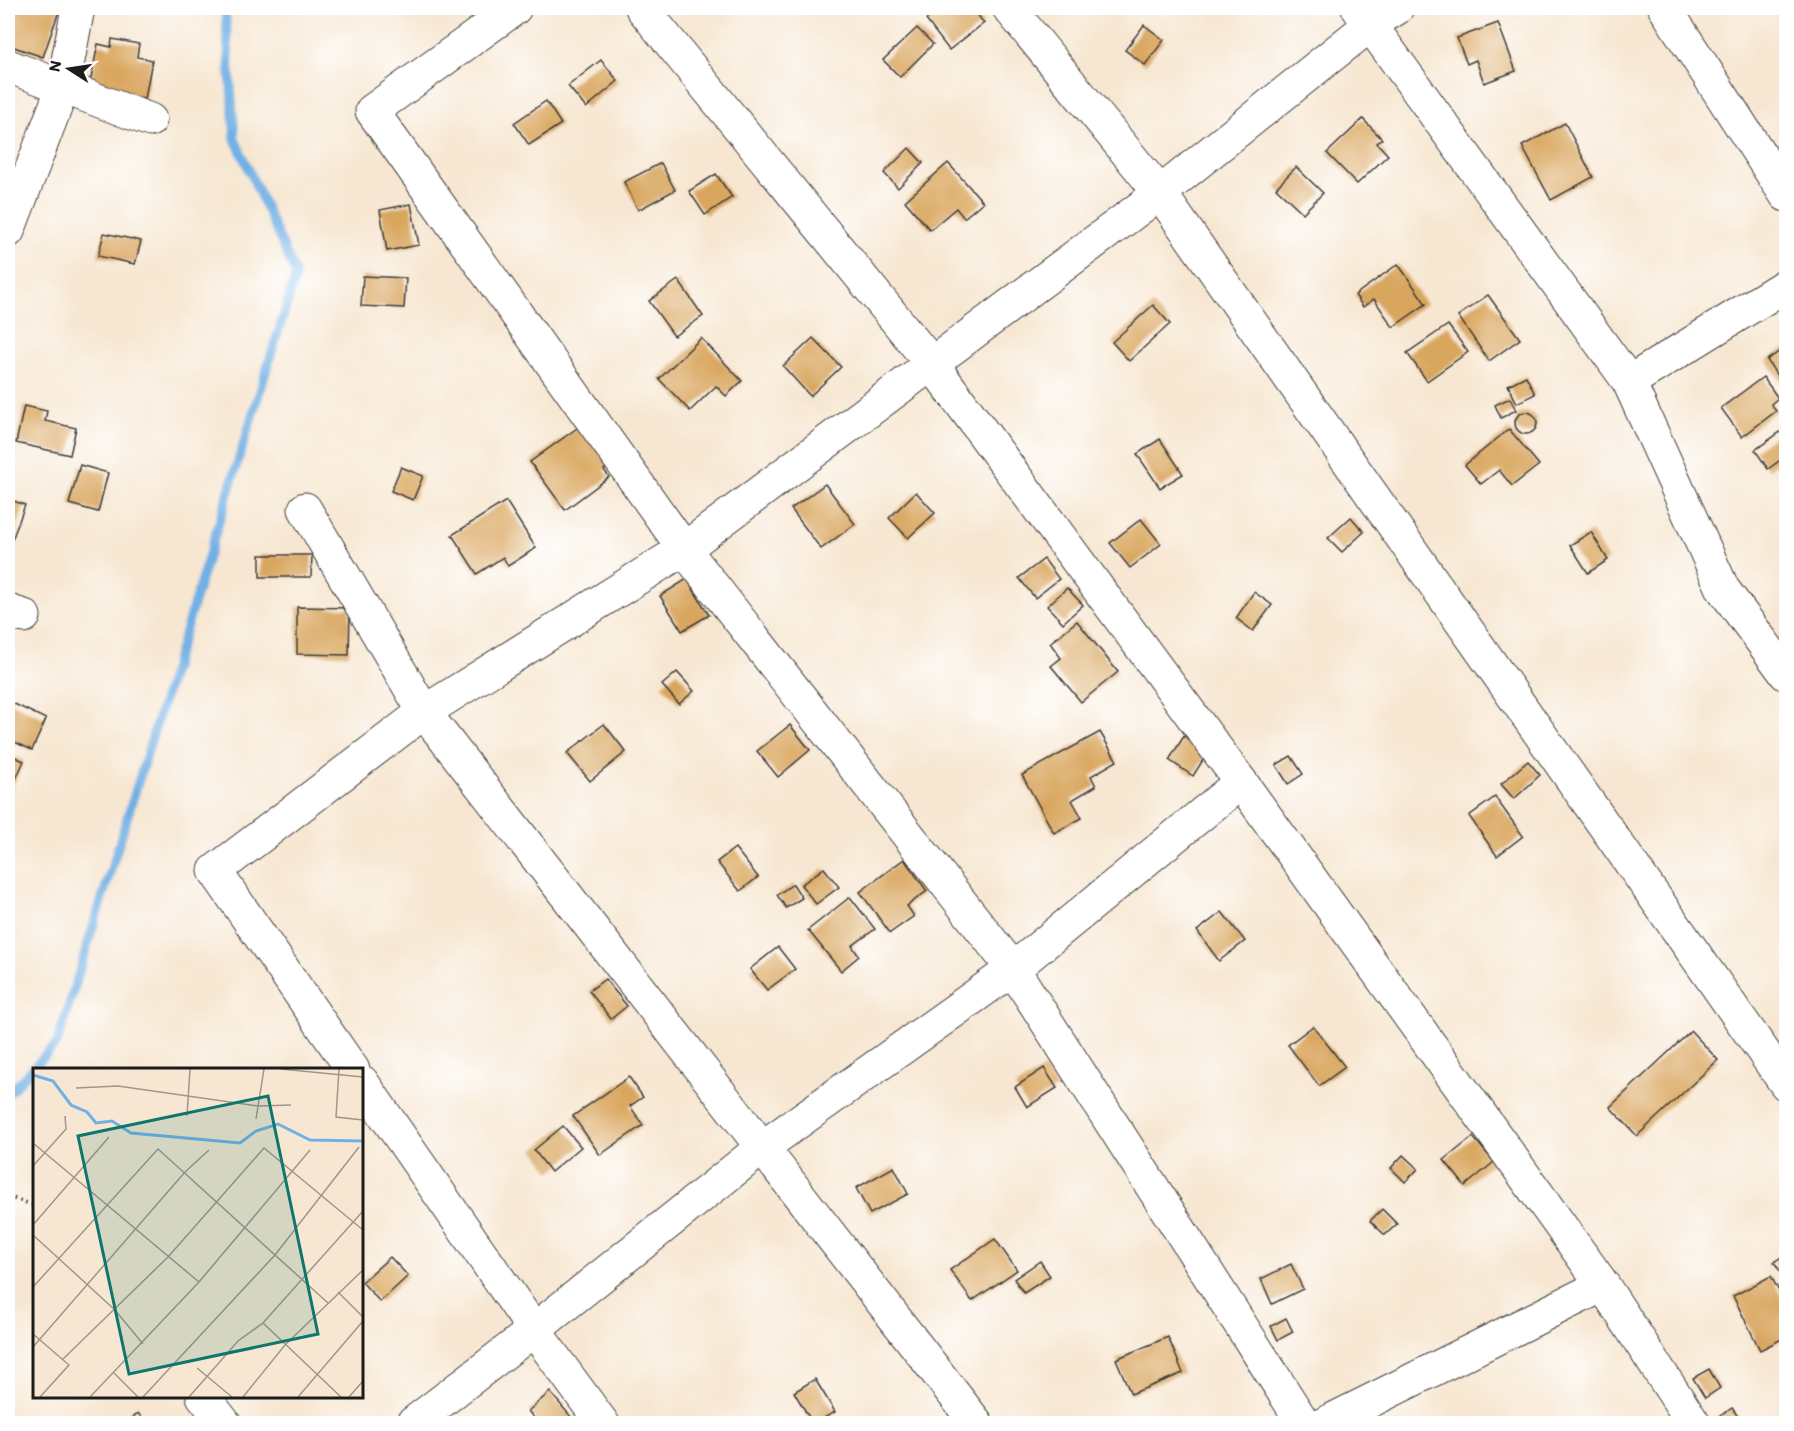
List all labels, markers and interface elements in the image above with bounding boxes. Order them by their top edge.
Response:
north arrow [39,39,99,99]
text: N [44,59,65,73]
inset map [33,1068,363,1398]

